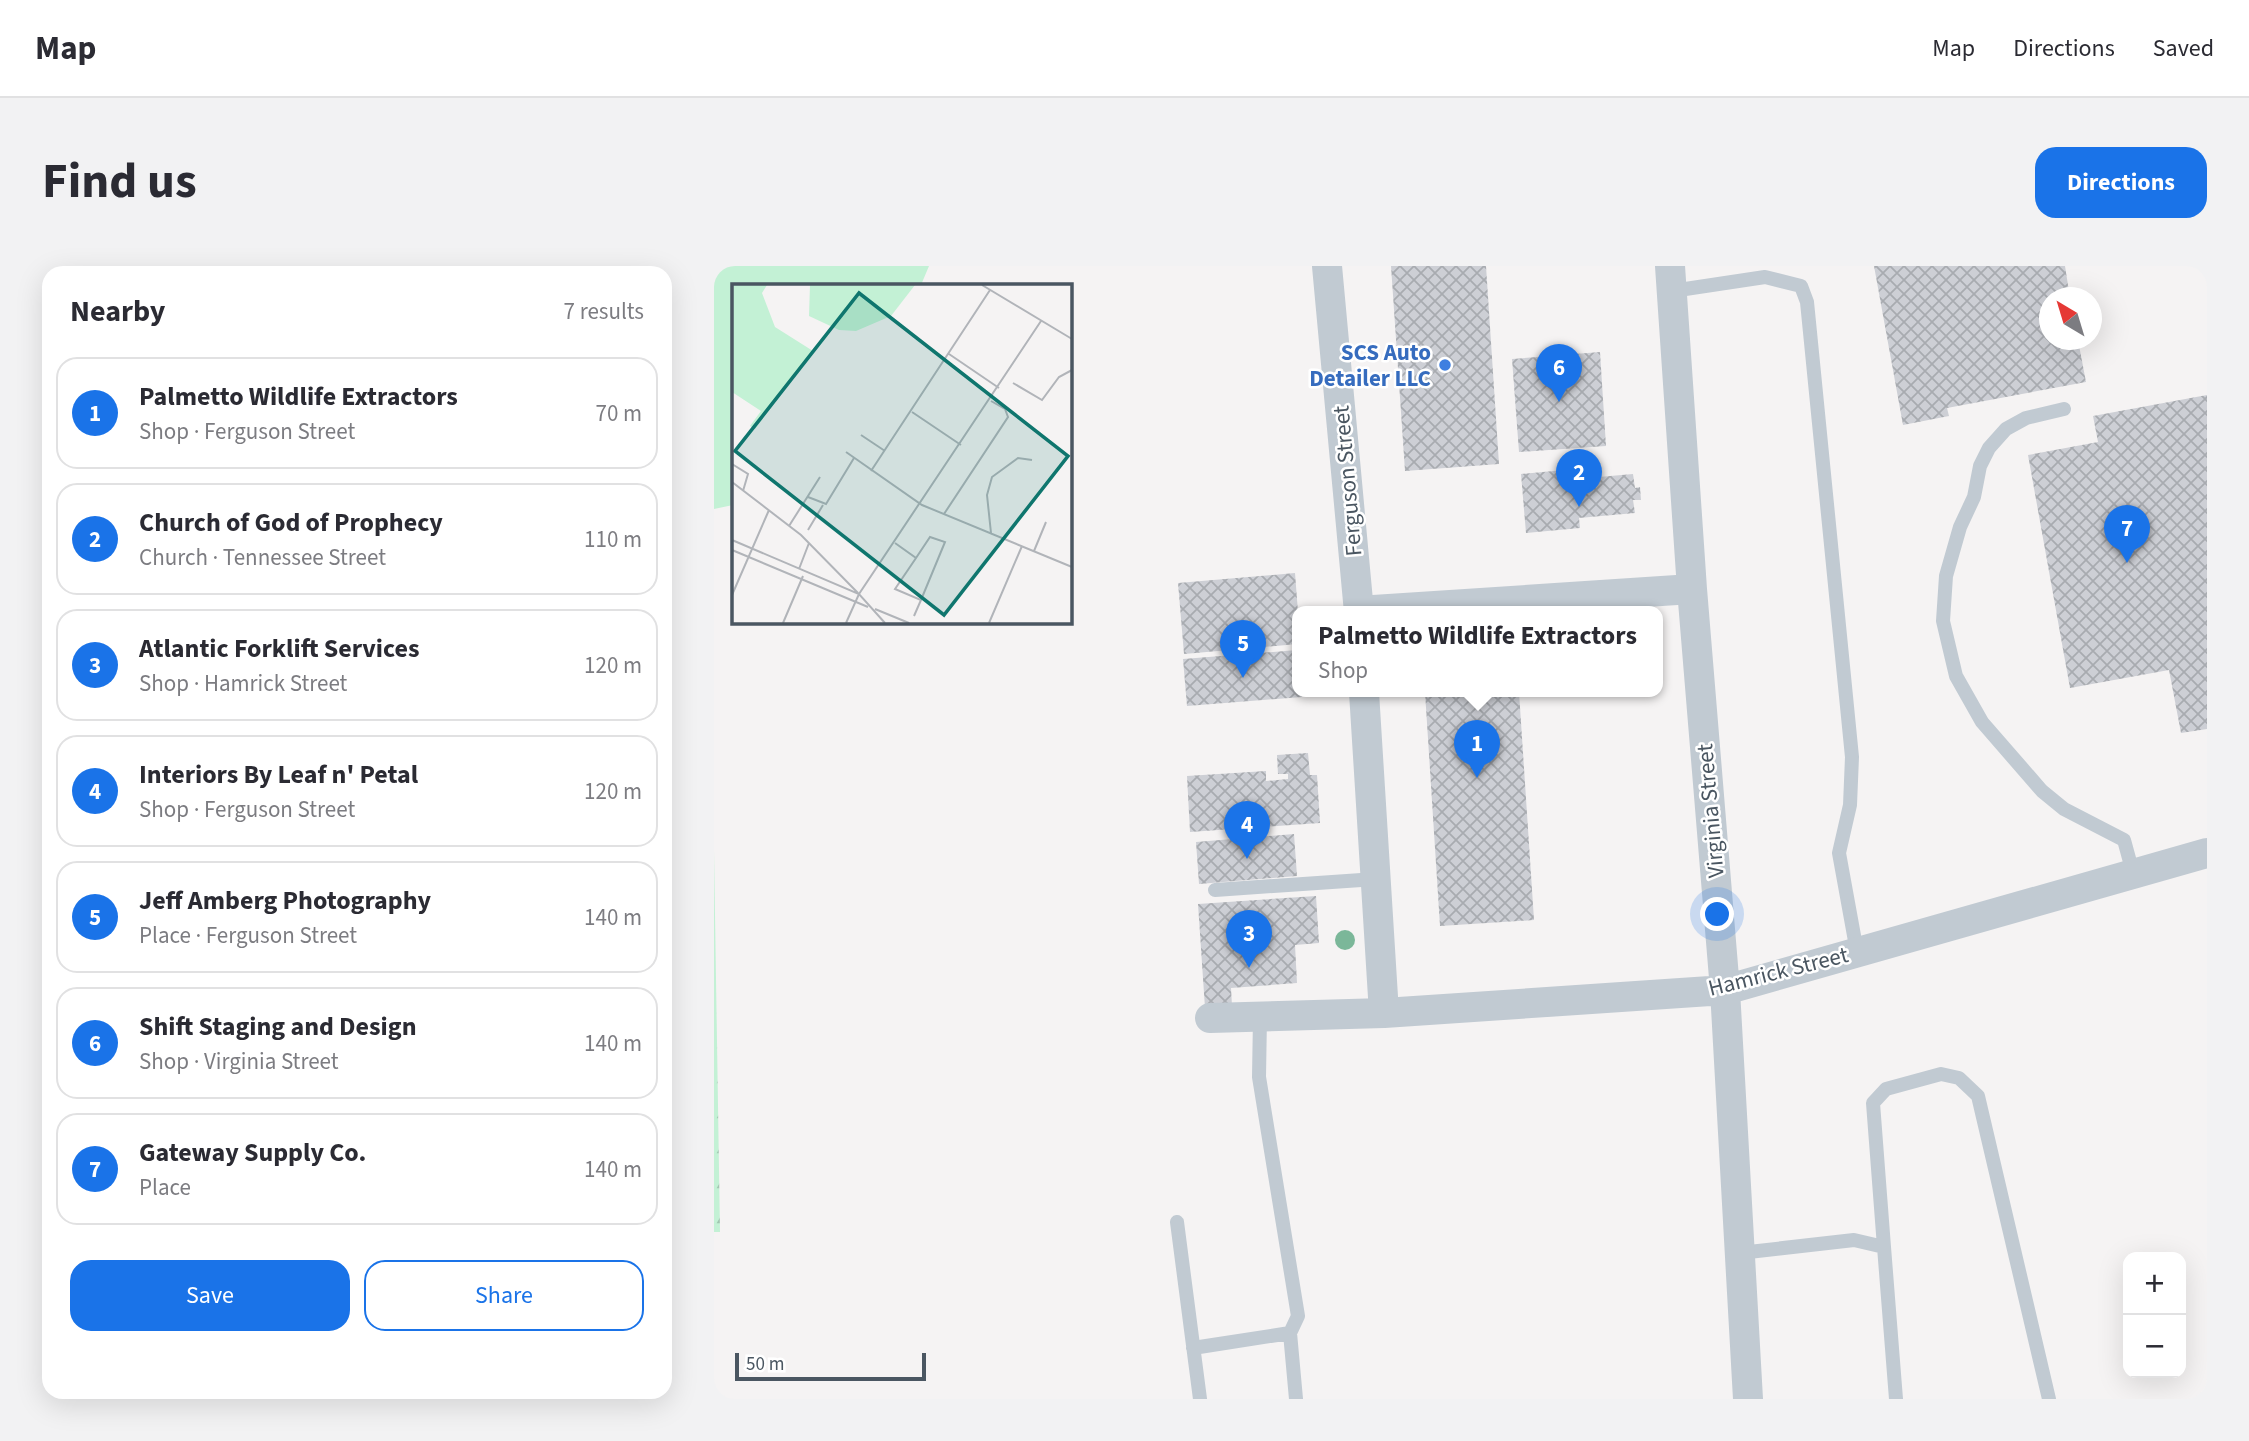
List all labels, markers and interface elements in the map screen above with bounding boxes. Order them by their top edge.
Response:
text: Map [35,25,96,72]
text: Map [1932,31,1975,66]
text: Directions [2013,31,2115,66]
text: Saved [2153,31,2214,66]
text: Find us [42,147,197,217]
button: Directions [2035,147,2207,218]
inset map [732,284,1071,623]
north arrow [2039,287,2102,350]
text: Nearby [70,290,165,333]
text: 7 results [564,295,644,328]
place label: SCS Auto Detailer LLC [1309,336,1431,395]
pin: 6 [1536,344,1582,402]
marker: SCS Auto Detailer LLC [1437,357,1453,373]
text: Palmetto Wildlife Extractors [139,378,458,415]
text: 1 [89,397,101,430]
text: 70 m [595,397,642,430]
street label: Ferguson Street [1324,404,1371,558]
text: Shop · Ferguson Street [139,415,355,448]
pin: 2 [1556,449,1602,507]
text: Church of God of Prophecy [139,504,443,541]
pin: 7 [2104,505,2150,563]
text: 2 [89,523,101,556]
text: 110 m [584,523,642,556]
text: Church · Tennessee Street [139,541,386,574]
popup [1292,606,1663,697]
text: Palmetto Wildlife Extractors [1318,617,1637,654]
pin: 5 [1220,620,1266,678]
text: Atlantic Forklift Services [139,630,419,667]
text: 3 [89,649,101,682]
text: 120 m [584,649,642,682]
text: Shop [1318,654,1368,687]
text: Shop · Hamrick Street [139,667,347,700]
pin: 1 [1454,720,1500,778]
street label: Virginia Street [1688,742,1733,879]
text: Interiors By Leaf n' Petal [139,756,418,793]
text: 4 [89,775,101,808]
text: 120 m [584,775,642,808]
text: Shop · Ferguson Street [139,793,355,826]
pin: 4 [1224,801,1270,859]
text: Jeff Amberg Photography [139,882,431,919]
your location [1700,897,1734,931]
text: 5 [89,901,101,934]
text: 140 m [584,901,642,934]
pin: 3 [1226,910,1272,968]
text: Place · Ferguson Street [139,919,357,952]
street label: Hamrick Street [1705,938,1852,1005]
text: Shift Staging and Design [139,1008,417,1045]
text: 6 [89,1027,101,1060]
text: 140 m [584,1027,642,1060]
text: Shop · Virginia Street [139,1045,339,1078]
text: Gateway Supply Co. [139,1134,366,1171]
text: 7 [89,1153,101,1186]
text: 140 m [584,1153,642,1186]
text: Place [139,1171,191,1204]
map controls [2123,1252,2186,1378]
button: + [2123,1252,2186,1315]
button: Save [70,1260,350,1331]
button: Share [364,1260,644,1331]
button: − [2123,1315,2186,1378]
scale bar [735,1350,926,1382]
text: 50 m [746,1351,784,1378]

